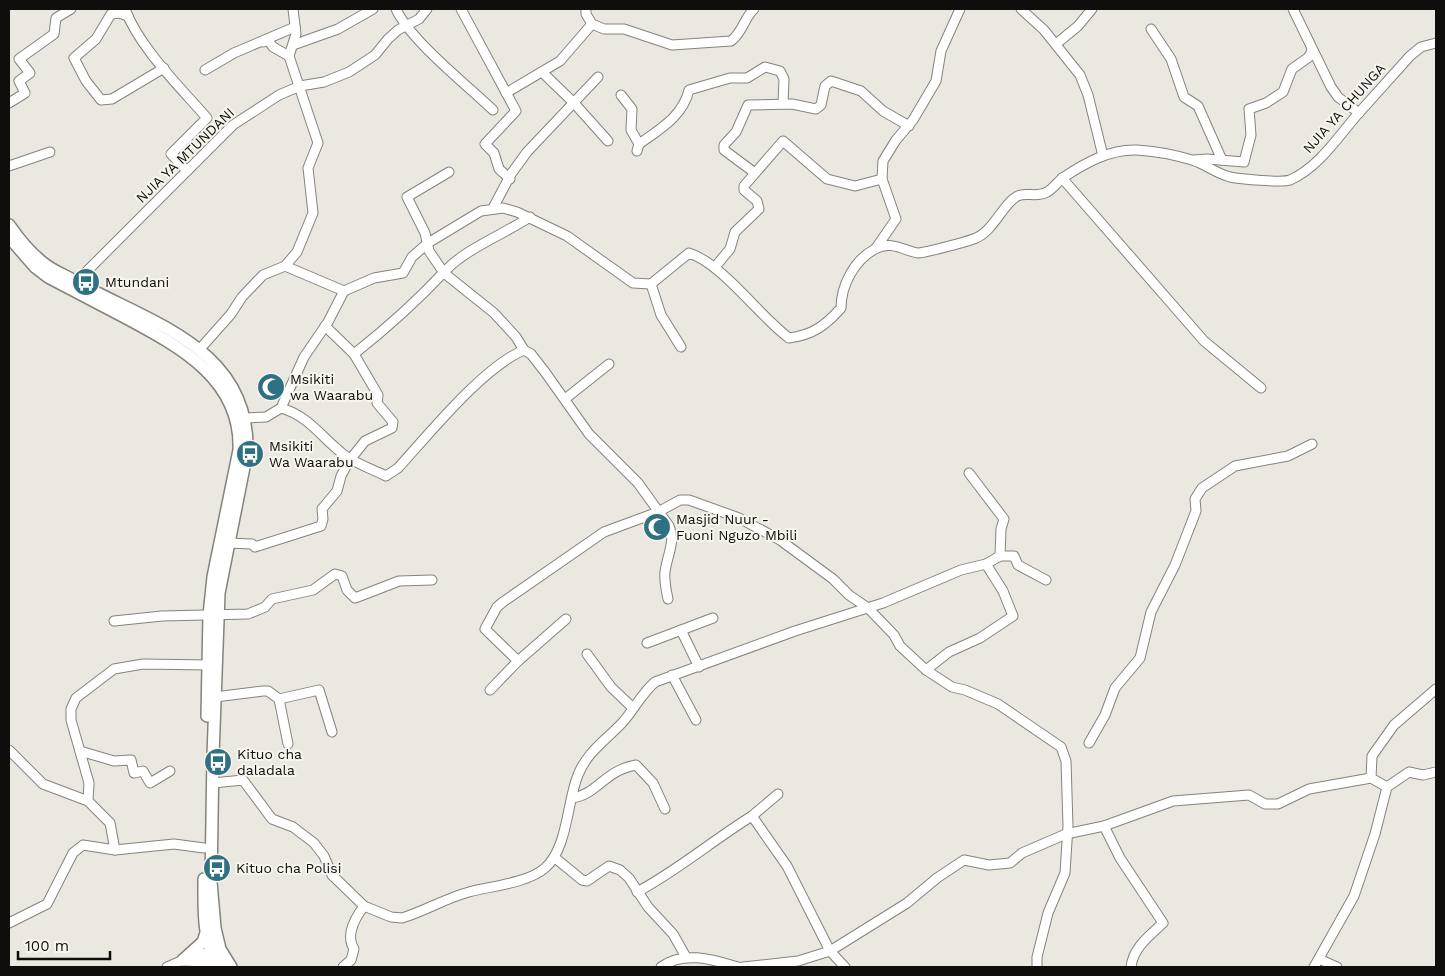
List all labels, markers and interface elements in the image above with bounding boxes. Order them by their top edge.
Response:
street label: NJIA YA CHUNGA [1300,60,1388,156]
street label: NJIA YA MTUNDANI [133,104,237,206]
bus stop icon: Mtundani [71,267,101,297]
place label: Mtundani [105,274,169,290]
place label: Msikiti wa Waarabu [290,371,373,403]
mosque icon: Msikiti wa Waarabu [256,372,286,402]
place label: Msikiti Wa Waarabu [269,438,354,470]
bus stop icon: Msikiti Wa Waarabu [235,439,265,469]
place label: Masjid Nuur - Fuoni Nguzo Mbili [676,511,797,543]
mosque icon: Masjid Nuur - Fuoni Nguzo Mbili [642,512,672,542]
place label: Kituo cha daladala [237,746,302,778]
bus stop icon: Kituo cha daladala [203,747,233,777]
bus stop icon: Kituo cha Polisi [202,853,232,883]
place label: Kituo cha Polisi [236,860,341,876]
scale bar [18,928,110,960]
text: 100 m [25,937,69,955]

